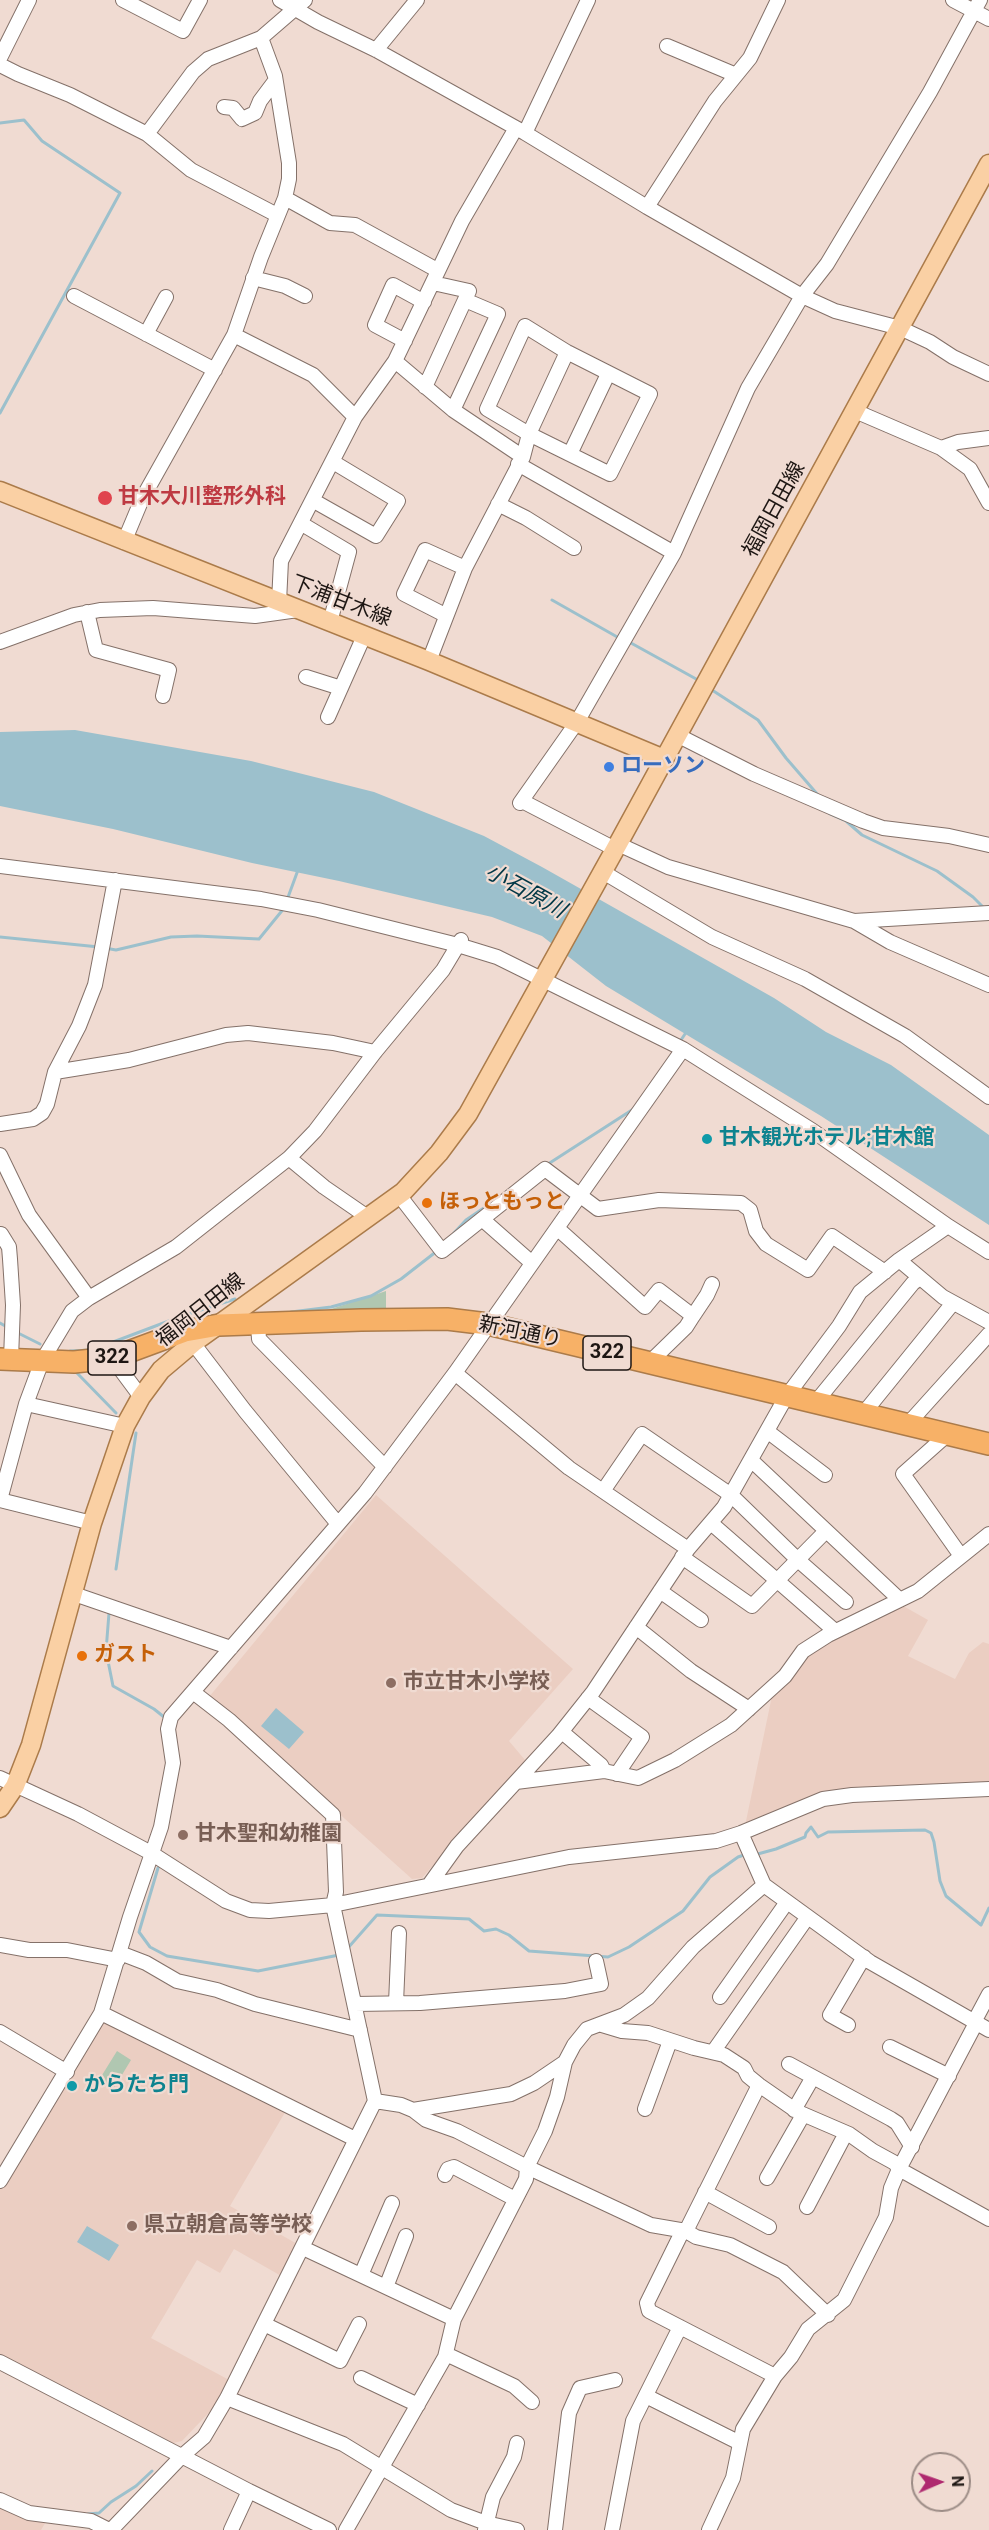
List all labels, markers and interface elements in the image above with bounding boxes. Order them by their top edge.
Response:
street label: 福岡日田線 [739,458,811,562]
place label: 甘木大川整形外科 [118,485,286,511]
marker: 甘木大川整形外科 [96,489,114,507]
street label: 下浦甘木線 [287,571,395,633]
place label: ローソン [621,754,705,780]
marker: ローソン [602,760,616,774]
water label: 小石原川 [480,859,570,925]
place label: 甘木観光ホテル;甘木館 [719,1126,935,1152]
marker: 甘木観光ホテル;甘木館 [700,1132,714,1146]
place label: ほっともっと [439,1190,565,1216]
marker: ほっともっと [420,1196,434,1210]
street label: 福岡日田線 [152,1269,250,1353]
street label: 新河通り [476,1312,564,1354]
road number: 322 [583,1336,631,1370]
road number: 322 [88,1341,136,1375]
place label: ガスト [94,1643,157,1669]
marker: ガスト [75,1649,89,1663]
place label: 市立甘木小学校 [403,1670,550,1696]
marker: 市立甘木小学校 [384,1676,398,1690]
place label: 甘木聖和幼稚園 [195,1822,342,1848]
marker: 甘木聖和幼稚園 [176,1828,190,1842]
place label: からたち門 [84,2073,189,2099]
marker: からたち門 [65,2079,79,2093]
place label: 県立朝倉高等学校 [144,2213,312,2239]
marker: 県立朝倉高等学校 [125,2219,139,2233]
north arrow [911,2452,971,2512]
text: N [948,2475,967,2487]

